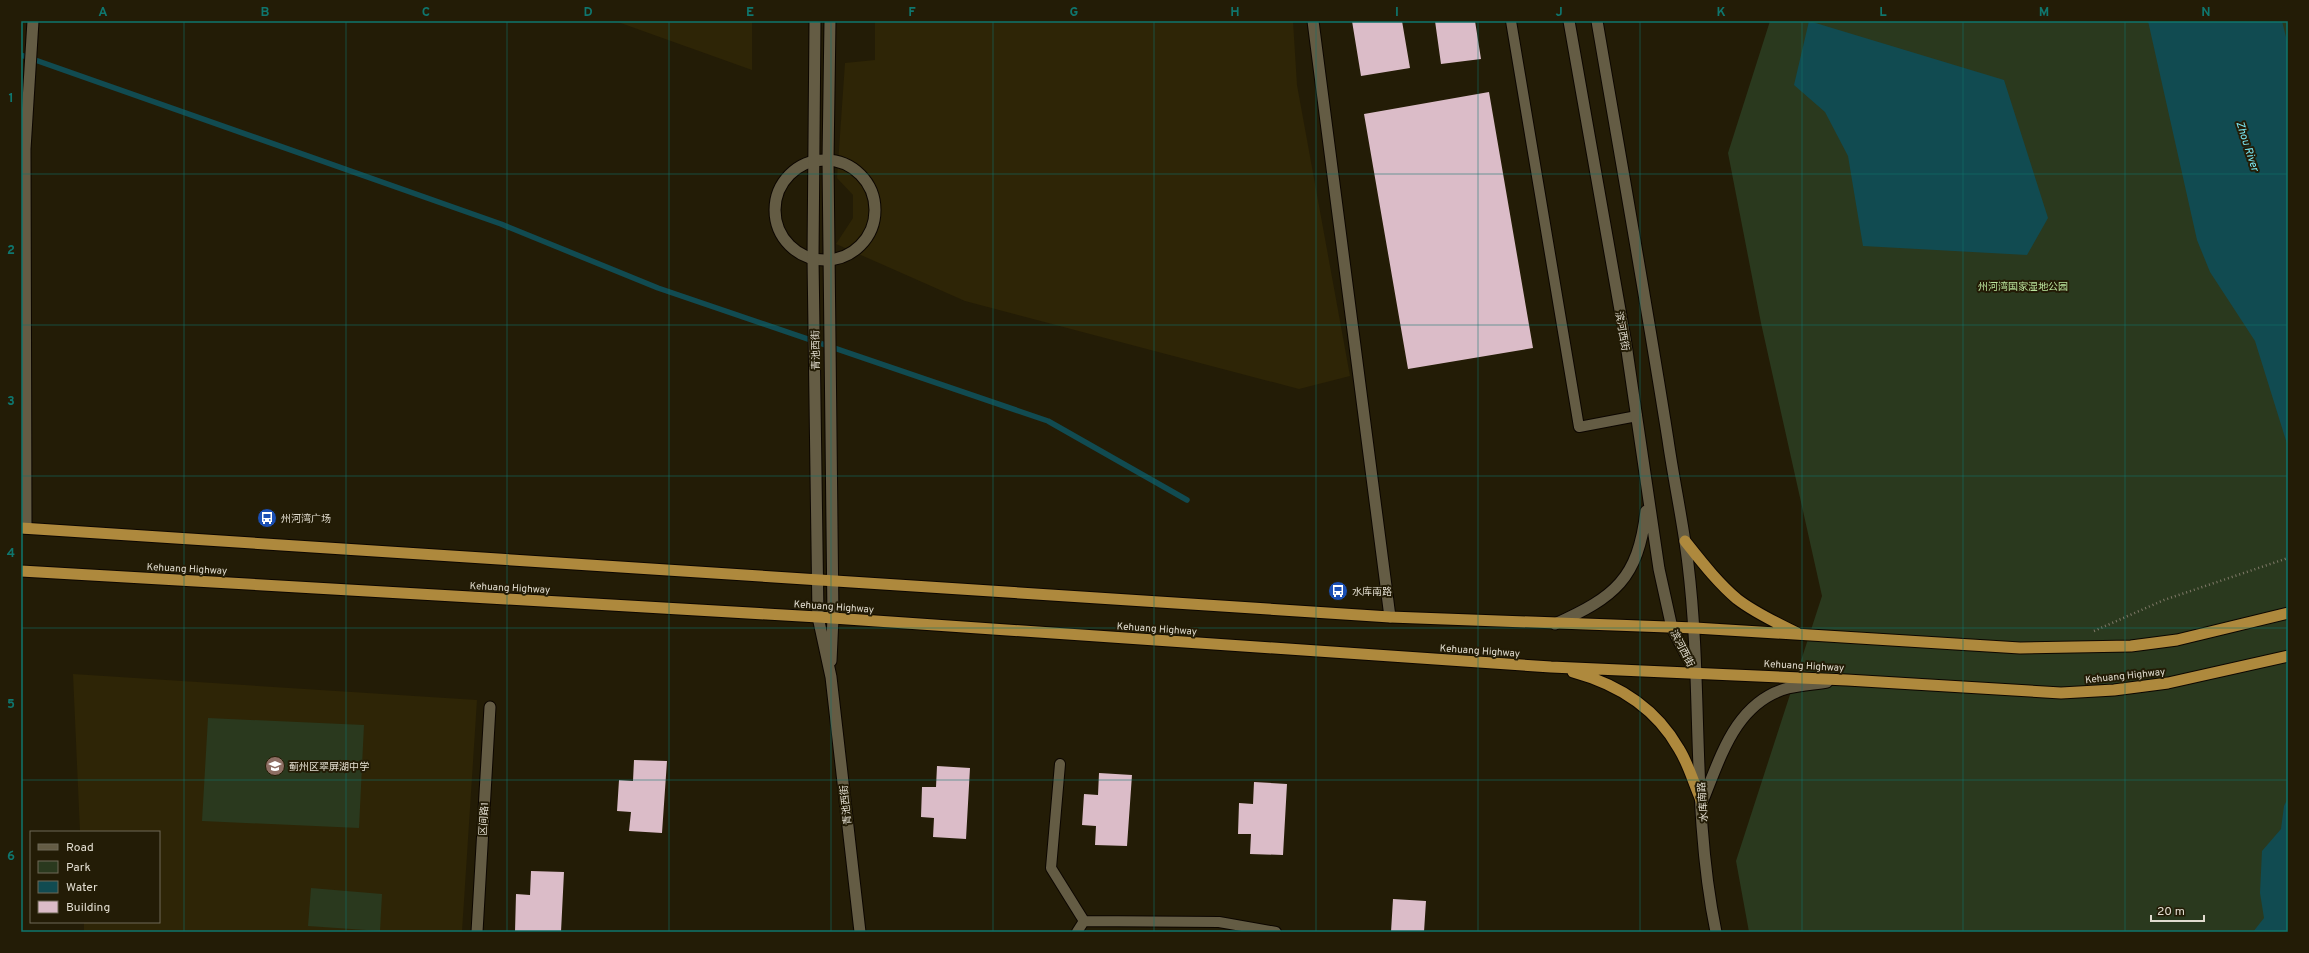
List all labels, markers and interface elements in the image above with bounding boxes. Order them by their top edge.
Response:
text: A [98,5,108,21]
text: B [261,5,270,21]
text: C [422,5,430,21]
text: D [583,5,593,21]
text: E [746,5,754,21]
text: F [908,5,916,21]
text: G [1070,5,1079,21]
text: H [1230,5,1240,21]
text: I [1395,5,1399,21]
text: J [1555,5,1563,21]
text: K [1716,5,1726,21]
text: L [1879,5,1887,21]
text: M [2039,5,2049,21]
text: N [2201,5,2211,21]
text: 1 [8,91,14,107]
water label: Zhou River [2232,119,2262,174]
text: 2 [7,243,15,259]
park label: 州河湾国家湿地公园 [1978,281,2068,294]
street label: 滨河西街 [1612,310,1631,352]
street label: 青池西街 [810,330,823,370]
text: 3 [7,394,15,410]
bus stop icon: 州河湾广场 [256,507,278,529]
place label: 州河湾广场 [281,513,331,526]
text: 4 [7,546,15,562]
street label: Kehuang Highway [146,561,227,578]
street label: Kehuang Highway [469,580,550,597]
bus stop icon: 水库南路 [1327,580,1349,602]
place label: 水库南路 [1352,586,1392,599]
street label: Kehuang Highway [793,598,875,617]
street label: Kehuang Highway [1116,620,1198,639]
street label: 滨河西街 [1667,628,1697,669]
street label: Kehuang Highway [1439,642,1521,661]
street label: Kehuang Highway [1763,658,1844,675]
street label: Kehuang Highway [2084,666,2166,687]
text: 5 [7,697,15,713]
school or university icon: 蓟州区翠屏湖中学 [264,755,286,777]
place label: 蓟州区翠屏湖中学 [289,761,369,774]
street label: 水库南路 [1696,781,1711,822]
street label: 青池西街 [838,784,855,825]
street label: 区间路1 [477,802,492,836]
legend [30,831,160,923]
text: Road [66,840,94,856]
text: 6 [7,849,15,865]
text: Park [66,860,91,876]
text: Water [66,880,98,896]
scale bar [2151,897,2204,923]
text: Building [66,900,110,916]
text: 20 m [2157,904,2185,920]

